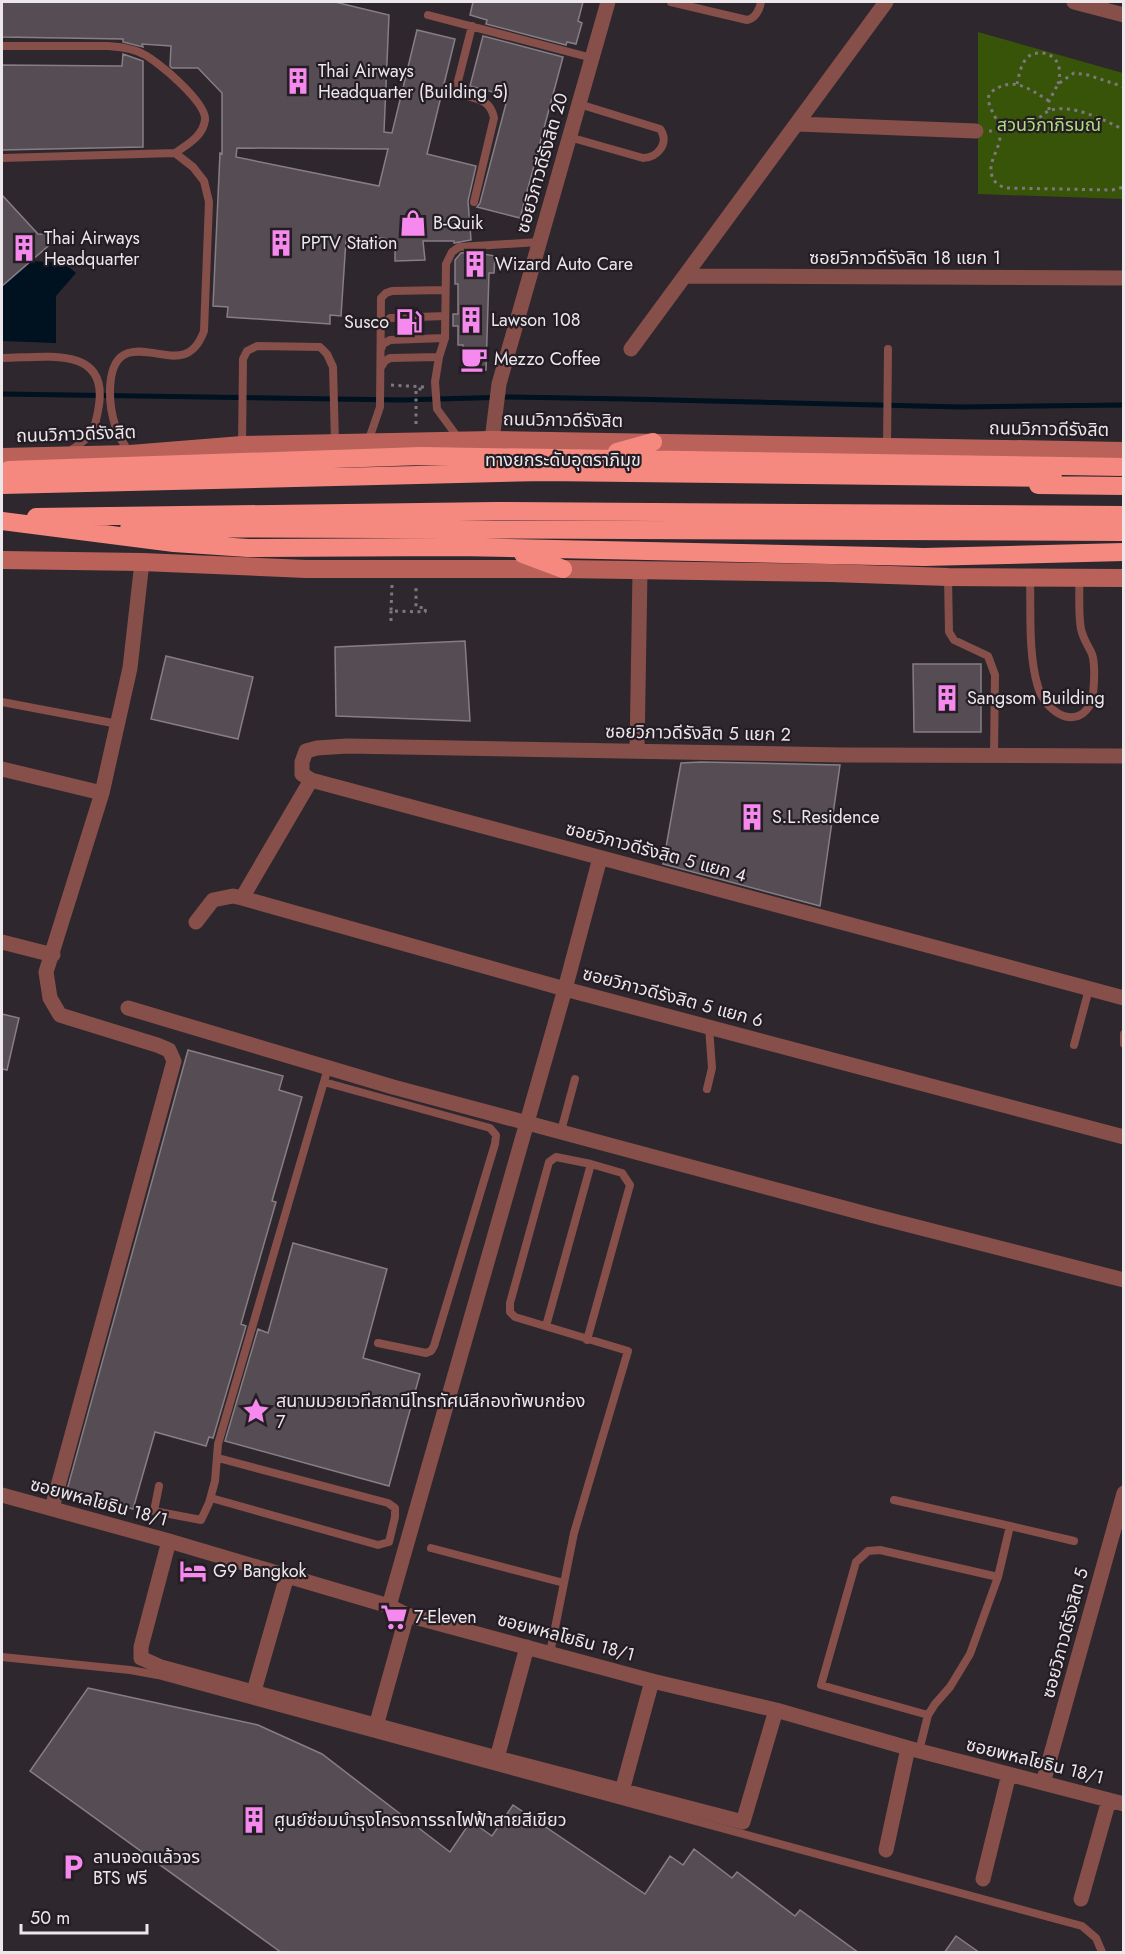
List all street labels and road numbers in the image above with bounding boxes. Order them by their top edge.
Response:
street label: ซอยวิภาวดีรังสิต 20 [510,90,574,236]
street label: ซอยวิภาวดีรังสิต 18 แยก 1 [809,245,1001,271]
street label: ถนนวิภาวดีรังสิต [503,406,623,434]
street label: ถนนวิภาวดีรังสิต [989,415,1109,443]
street label: ถนนวิภาวดีรังสิต [16,419,136,449]
street label: ทางยกระดับอุตราภิมุข [485,447,641,473]
street label: ซอยวิภาวดีรังสิต 5 แยก 2 [605,718,791,748]
street label: ซอยวิภาวดีรังสิต 5 แยก 4 [563,815,749,889]
street label: ซอยวิภาวดีรังสิต 5 แยก 6 [580,960,766,1034]
street label: ซอยพหลโยธิน 18/1 [27,1471,171,1533]
street label: ซอยวิภาวดีรังสิต 5 [1035,1565,1095,1701]
street label: ซอยพหลโยธิน 18/1 [494,1606,638,1668]
street label: ซอยพหลโยธิน 18/1 [963,1731,1107,1791]

